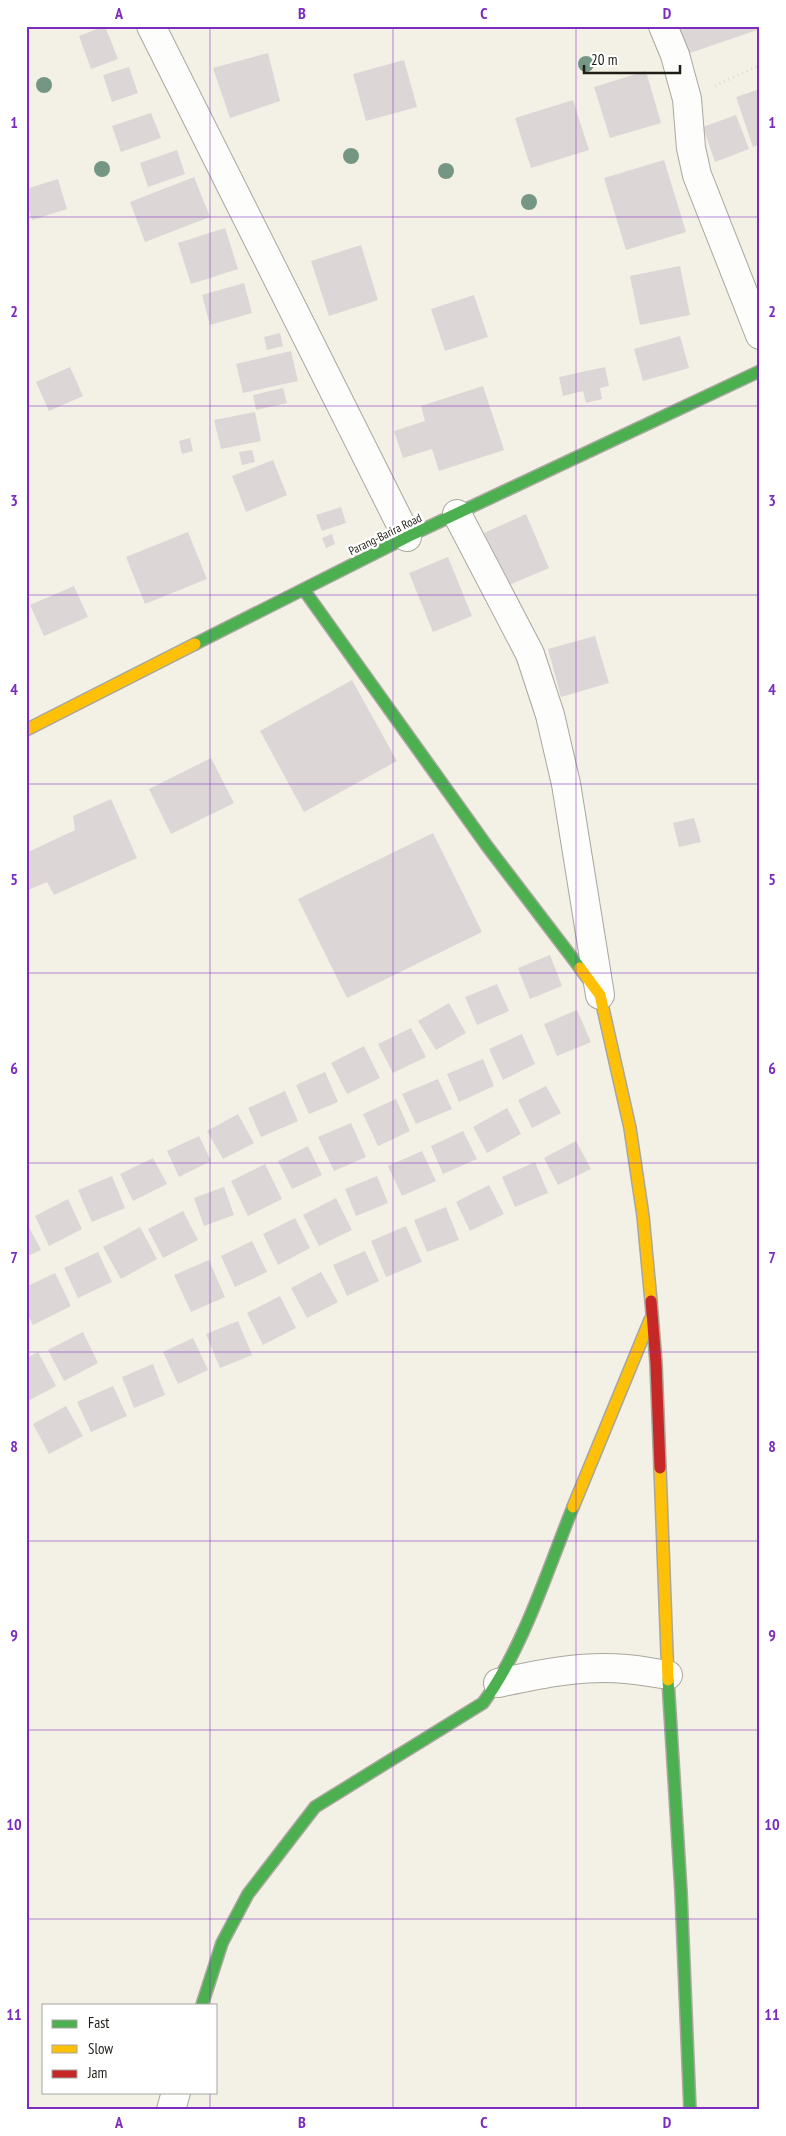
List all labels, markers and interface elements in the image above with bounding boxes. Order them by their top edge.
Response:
text: A [114,3,124,23]
text: B [298,3,306,23]
text: C [480,3,488,23]
text: D [663,3,672,23]
scale bar [584,42,680,74]
text: 20 m [591,50,617,69]
text: 1 [10,112,18,132]
text: 1 [768,112,776,132]
text: 2 [10,301,18,321]
text: 2 [768,301,776,321]
text: 3 [10,490,18,510]
text: 3 [768,490,776,510]
street label: Parang-Barira Road [346,510,424,558]
text: 4 [10,679,18,699]
text: 4 [768,679,776,699]
text: 5 [10,869,18,889]
text: 5 [768,869,776,889]
text: 6 [10,1058,18,1078]
text: 6 [768,1058,776,1078]
text: 7 [10,1247,18,1267]
text: 7 [768,1247,776,1267]
text: 8 [10,1436,18,1456]
text: 8 [768,1436,776,1456]
text: 9 [10,1625,18,1645]
text: 9 [768,1625,776,1645]
text: 10 [6,1814,22,1834]
text: 10 [764,1814,780,1834]
text: 11 [6,2004,22,2024]
legend [42,2004,218,2094]
text: 11 [764,2004,780,2024]
text: Fast [88,2013,109,2032]
text: Slow [88,2039,113,2058]
text: Jam [87,2063,107,2082]
text: A [114,2112,124,2132]
text: B [298,2112,306,2132]
text: C [480,2112,488,2132]
text: D [663,2112,672,2132]

